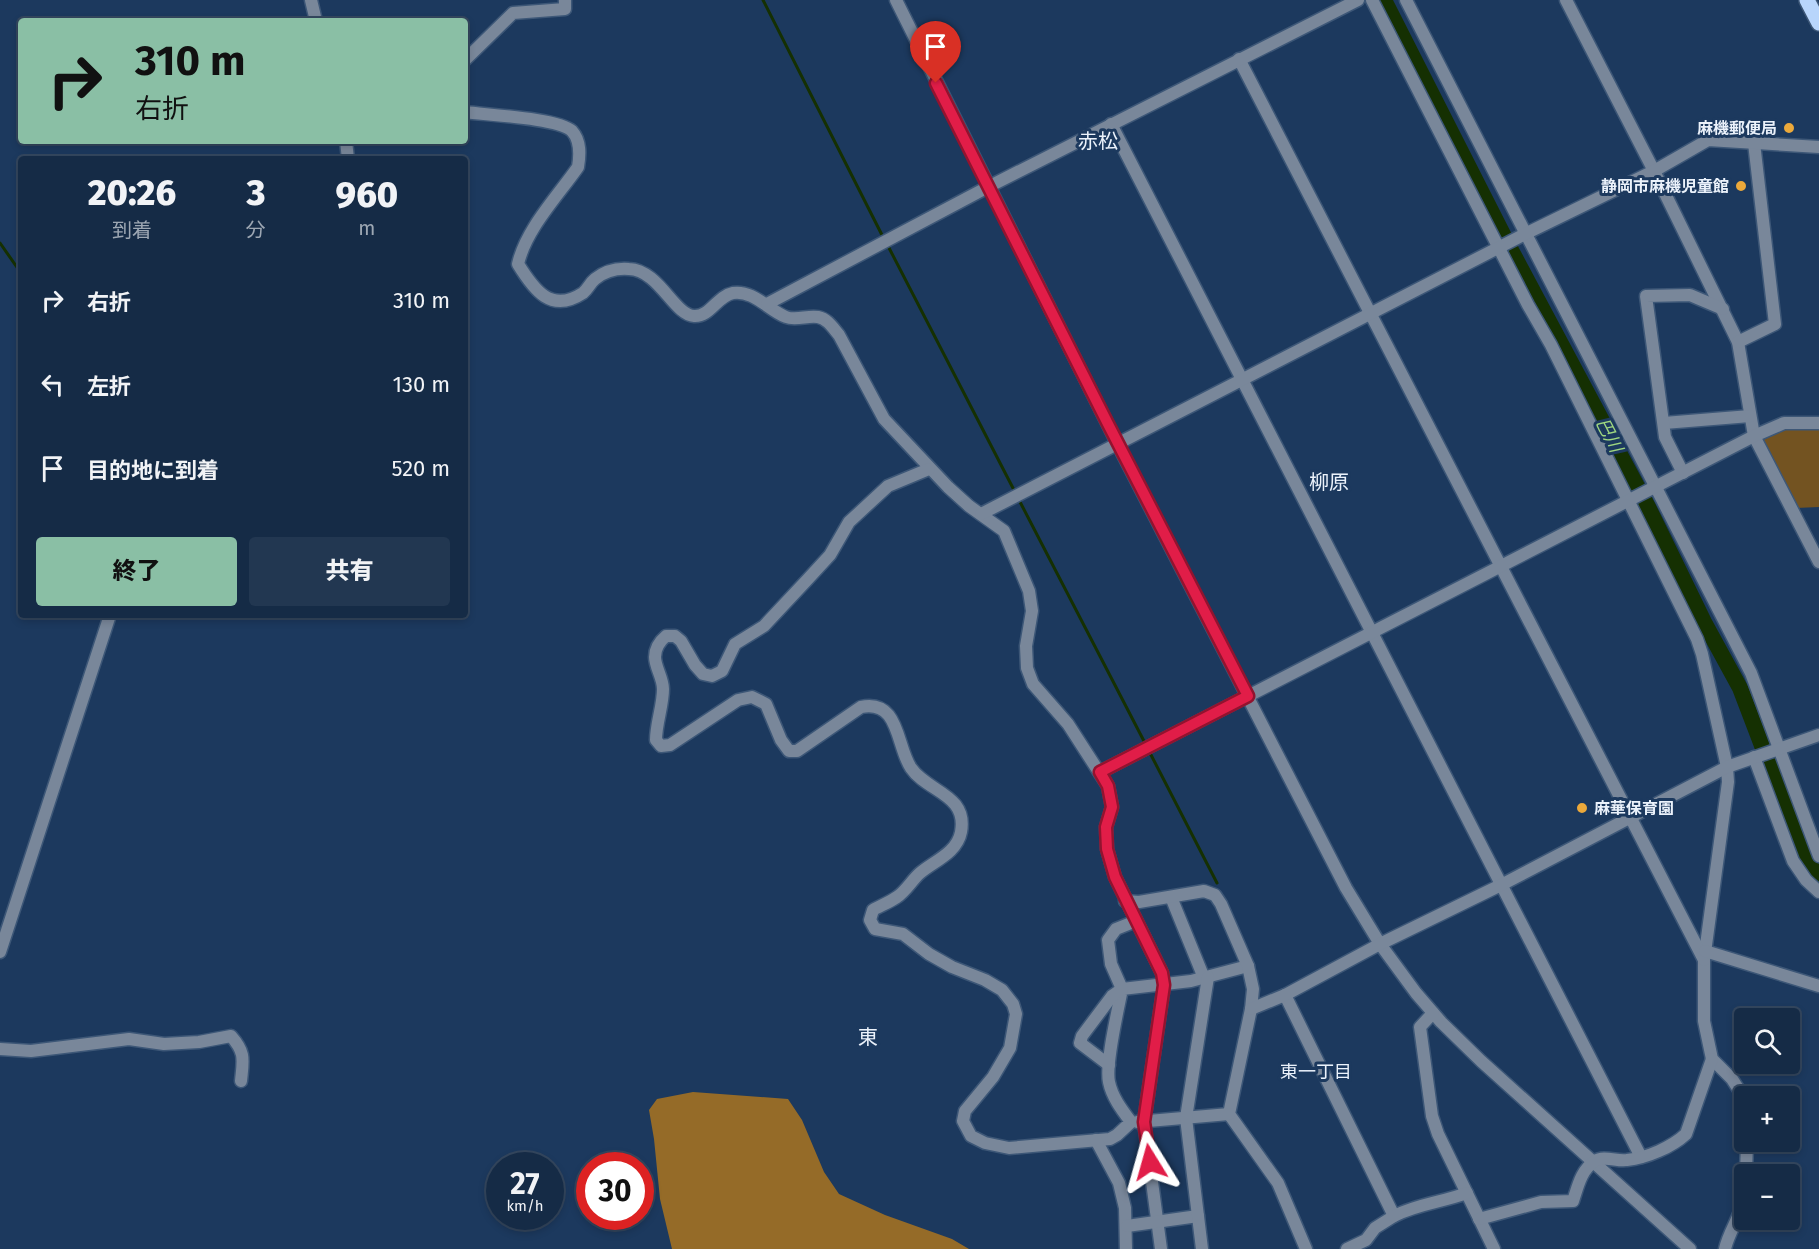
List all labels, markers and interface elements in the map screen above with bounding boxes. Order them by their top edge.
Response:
pin [910,21,961,83]
icon: arrive [919,30,952,63]
text: 310 m [135,36,245,86]
icon: right [36,42,114,120]
text: 右折 [135,93,189,125]
place label: 麻機郵便局 [1697,119,1777,138]
marker: 麻機郵便局 [1782,121,1796,135]
district label: 赤松 [1078,129,1118,153]
text: 20:26 [88,171,176,215]
text: 3 [246,171,265,215]
text: 960 [336,173,398,217]
place label: 静岡市麻機児童館 [1601,177,1729,196]
marker: 静岡市麻機児童館 [1734,179,1748,193]
text: m [358,216,375,240]
text: 到着 [112,218,152,242]
text: 分 [246,218,266,242]
icon: right [36,284,69,317]
text: 310 m [393,287,450,314]
text: 右折 [87,289,131,316]
icon: left [36,368,69,401]
text: 130 m [393,371,450,398]
text: 左折 [87,373,131,400]
water label: 巴川 [1591,414,1628,458]
icon: arrive [36,452,69,485]
text: 520 m [391,455,450,482]
text: 目的地に到着 [87,457,219,484]
district label: 柳原 [1309,470,1349,494]
button: 終了 [36,537,237,606]
button: 共有 [249,537,450,606]
place label: 麻華保育園 [1594,799,1674,818]
marker: 麻華保育園 [1575,801,1589,815]
map controls [1734,1008,1800,1230]
button: search [1734,1008,1800,1074]
district label: 東 [858,1025,878,1049]
district label: 東一丁目 [1280,1061,1352,1083]
button: + [1734,1086,1800,1152]
position arrow [1118,1130,1182,1194]
speed limit sign: 30 [576,1152,654,1230]
button: − [1734,1164,1800,1230]
text: 27 [510,1166,540,1202]
text: km/h [506,1197,544,1215]

